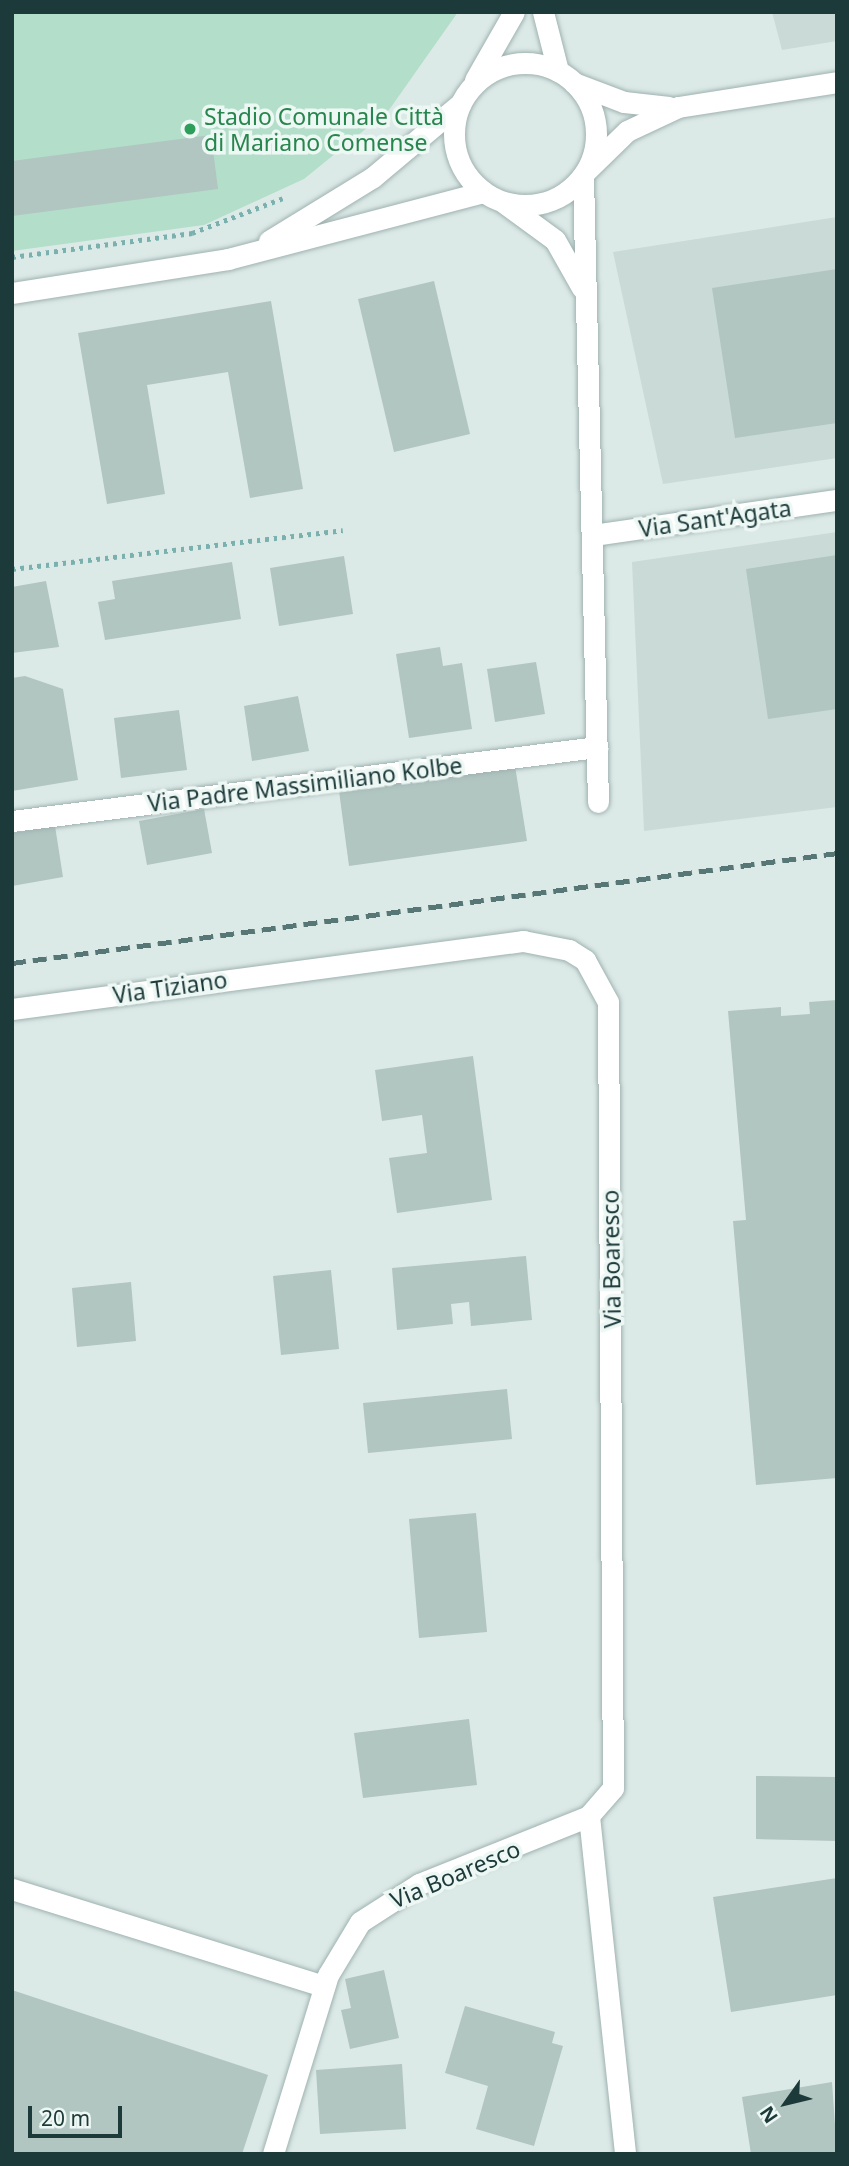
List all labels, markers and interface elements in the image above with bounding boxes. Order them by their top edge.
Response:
place label: Stadio Comunale Città di Mariano Comense [204,102,444,156]
marker: Stadio Comunale Città di Mariano Comense [182,121,198,137]
street label: Via Sant'Agata [637,494,793,542]
street label: Via Padre Massimiliano Kolbe [146,751,464,817]
street label: Via Tiziano [111,965,229,1009]
street label: Via Boaresco [596,1190,626,1328]
street label: Via Boaresco [386,1834,524,1914]
north arrow [751,2068,821,2138]
scale bar [32,2092,126,2136]
text: N [753,2101,784,2128]
text: 20 m [41,2104,90,2132]

